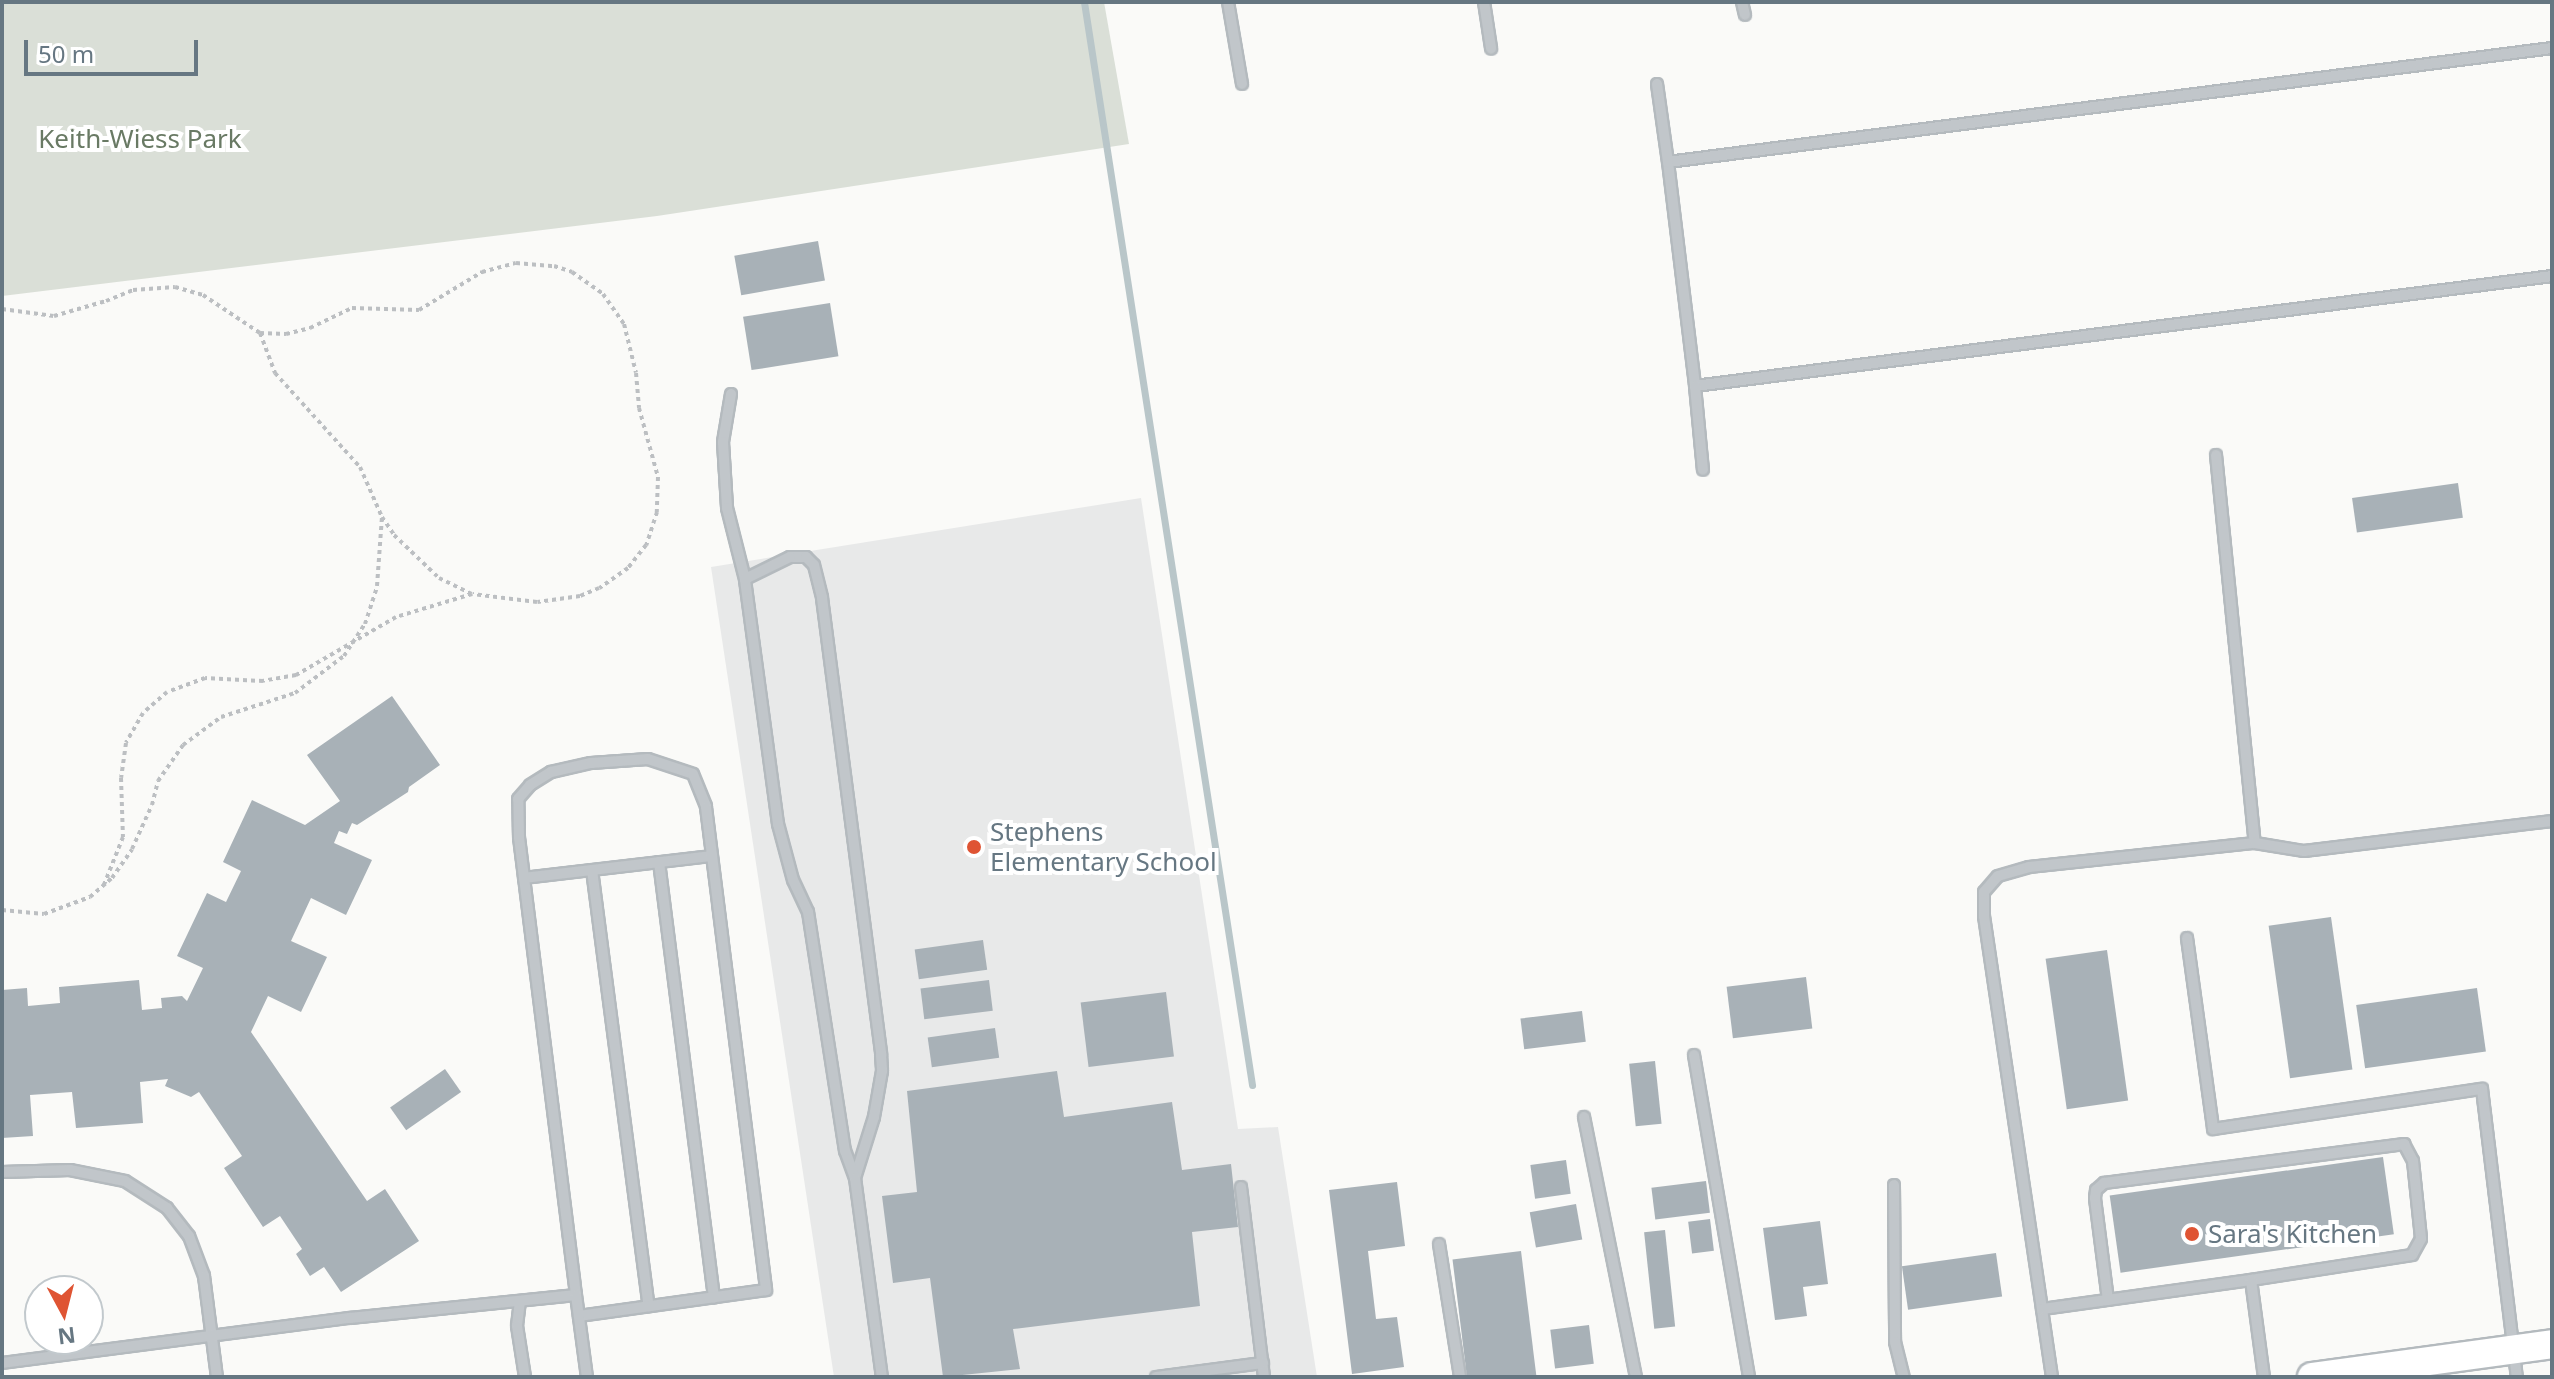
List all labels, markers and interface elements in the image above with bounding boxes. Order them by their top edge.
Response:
scale bar [28,24,202,74]
text: 50 m [38,37,94,70]
park label: Keith-Wiess Park [38,123,242,155]
place label: Stephens Elementary School [990,816,1217,878]
marker: Stephens Elementary School [965,838,983,856]
place label: Sara's Kitchen [2208,1218,2377,1250]
marker: Sara's Kitchen [2183,1225,2201,1243]
north arrow [24,1275,104,1355]
text: N [56,1321,77,1353]

